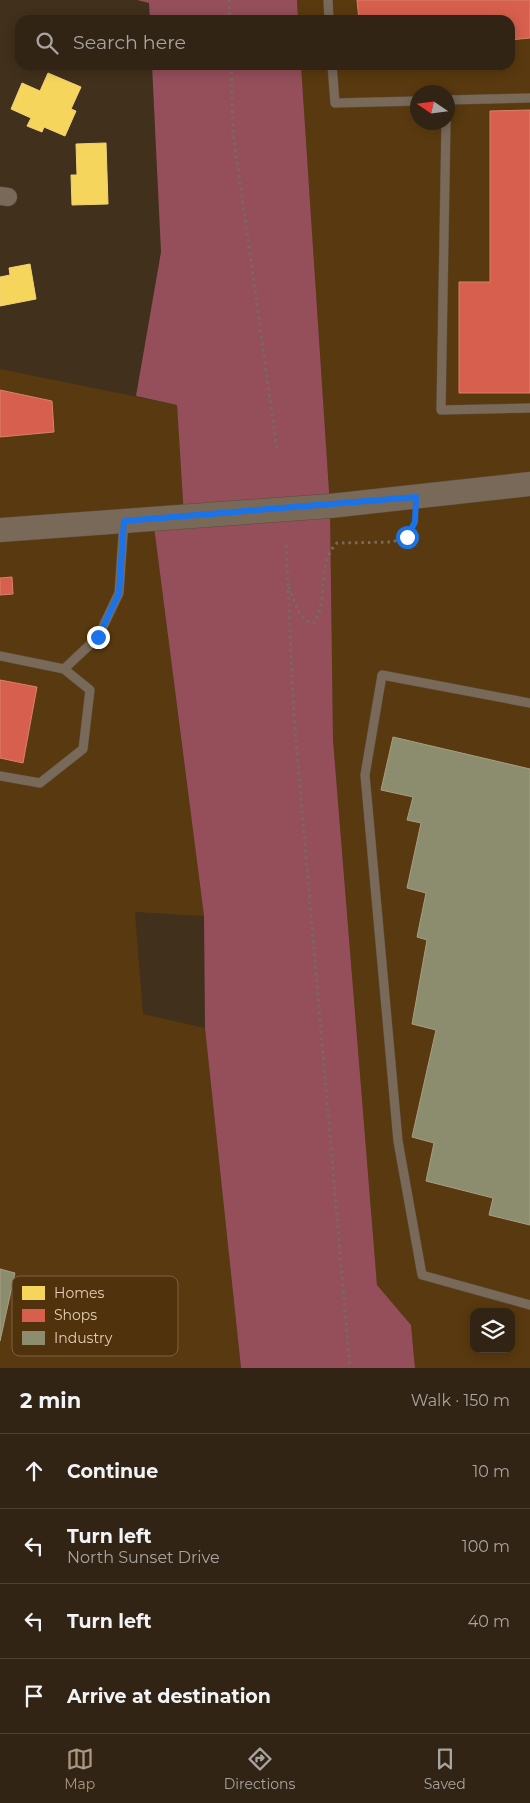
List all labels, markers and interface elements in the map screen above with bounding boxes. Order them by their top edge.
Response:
search box [15,15,515,70]
icon: search [33,29,61,57]
text: Search here [73,31,186,54]
north arrow [410,85,455,130]
route start [396,526,419,549]
route end [87,626,110,649]
legend [12,1276,178,1356]
text: Homes [54,1284,104,1302]
text: Shops [54,1306,97,1324]
map controls [470,1308,515,1353]
button: layers [470,1308,515,1353]
text: Industry [54,1329,113,1347]
text: 2 min [20,1388,81,1413]
text: Walk · 150 m [411,1391,510,1410]
icon: ahead [20,1457,48,1485]
text: Continue [67,1460,158,1483]
text: 10 m [472,1462,510,1481]
text: Turn left [67,1525,152,1548]
icon: left [20,1532,48,1560]
text: 100 m [462,1537,510,1556]
text: North Sunset Drive [67,1548,220,1567]
icon: left [20,1607,48,1635]
text: Turn left [67,1610,152,1633]
text: 40 m [468,1612,510,1631]
icon: arrive [20,1682,48,1710]
text: Arrive at destination [67,1685,271,1708]
tab: Map [64,1745,95,1793]
tab: Directions [224,1745,295,1793]
tab: Saved [424,1745,466,1793]

